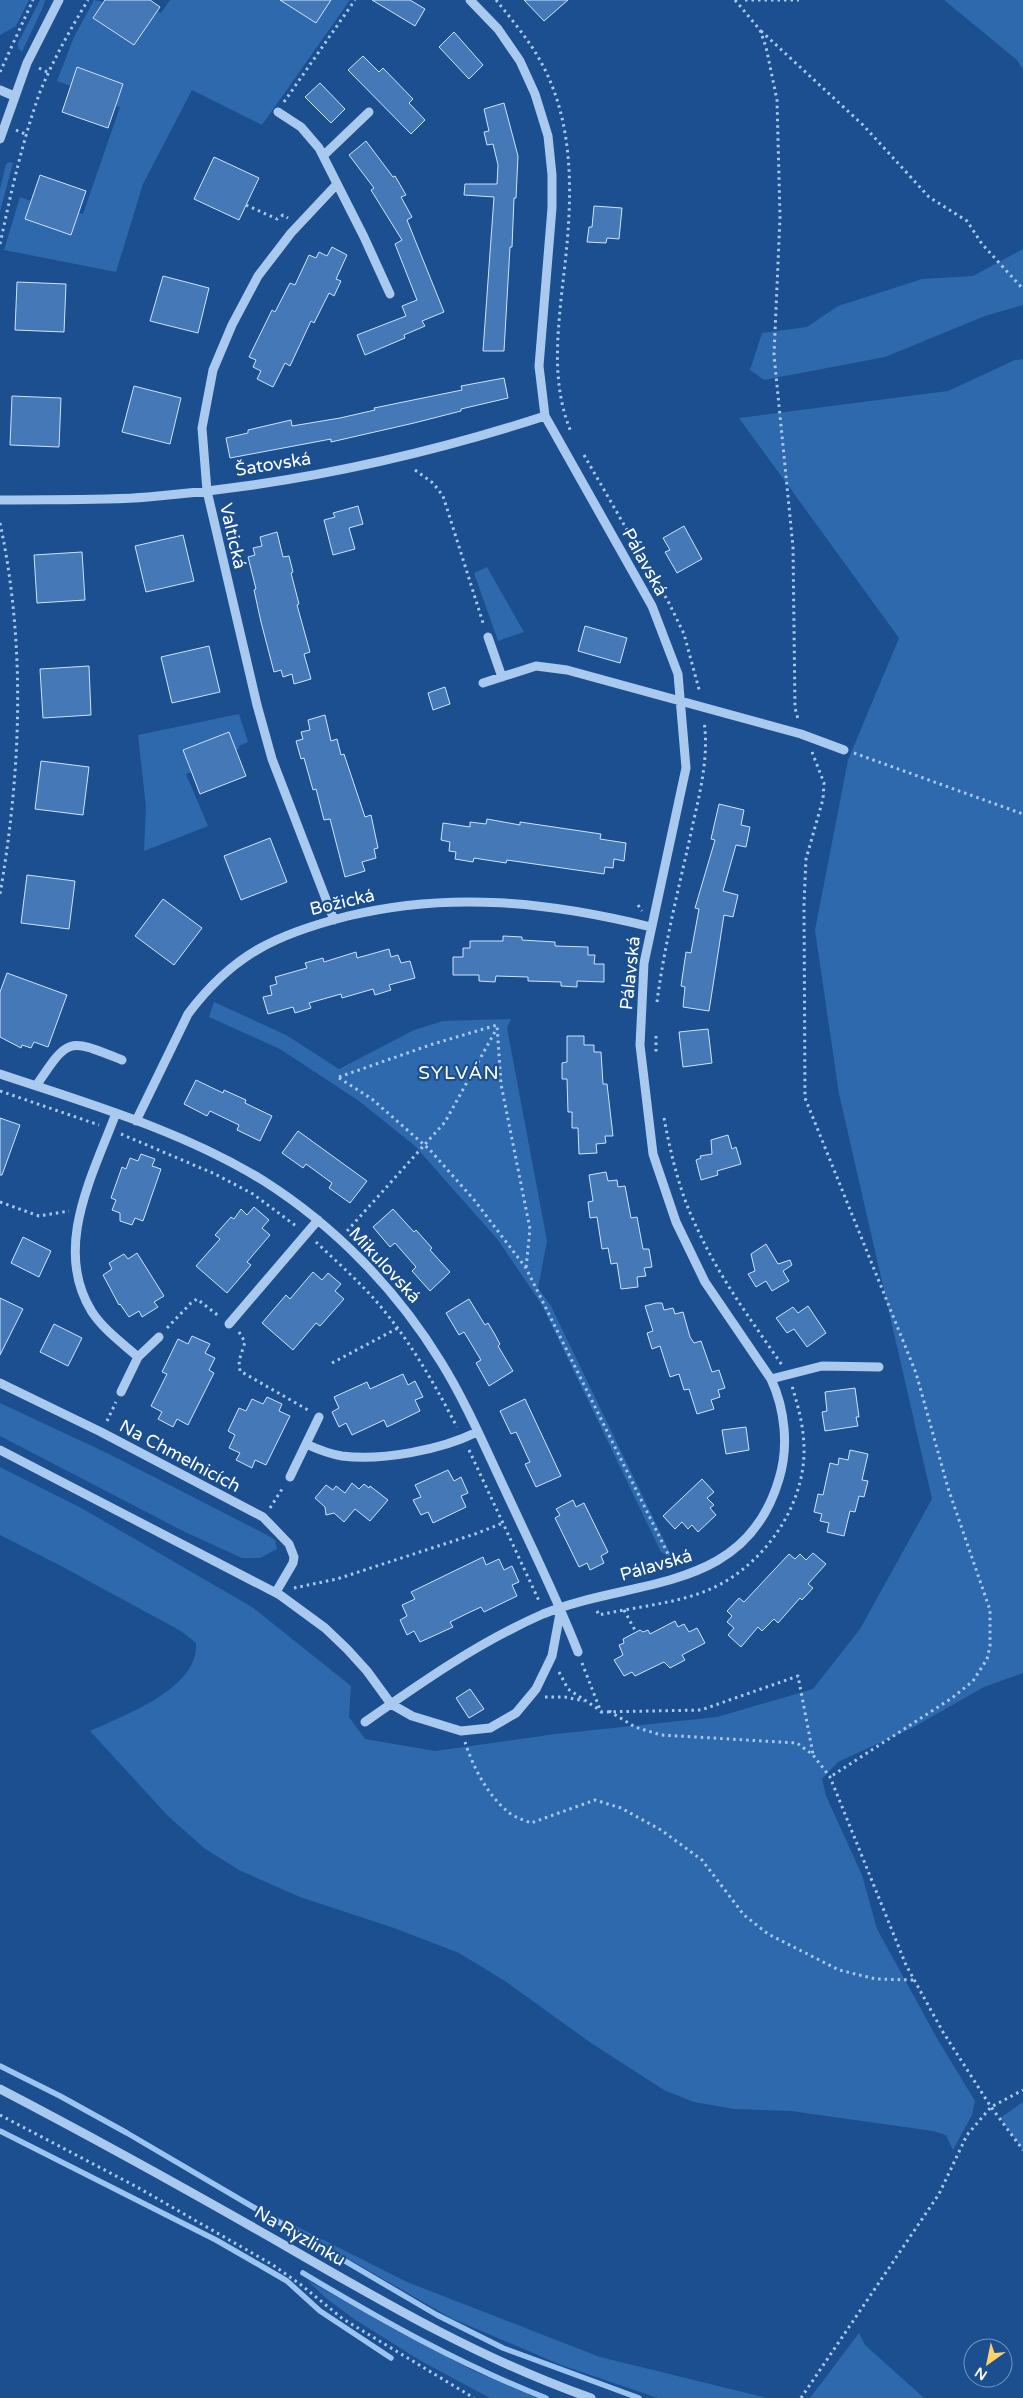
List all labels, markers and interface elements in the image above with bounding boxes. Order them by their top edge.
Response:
street label: Šatovská [234,447,312,481]
street label: Valtická [215,501,251,571]
street label: Pálavská [617,524,673,600]
street label: Božická [307,884,377,920]
street label: Pálavská [615,935,645,1011]
district label: SYLVÁN [418,1061,500,1084]
street label: Mikulovská [344,1223,426,1307]
street label: Na Chmelnicích [116,1415,244,1497]
street label: Pálavská [617,1544,695,1586]
street label: Na Ryzlinku [251,2201,349,2271]
north arrow [963,2338,1013,2388]
text: N [972,2363,991,2384]

